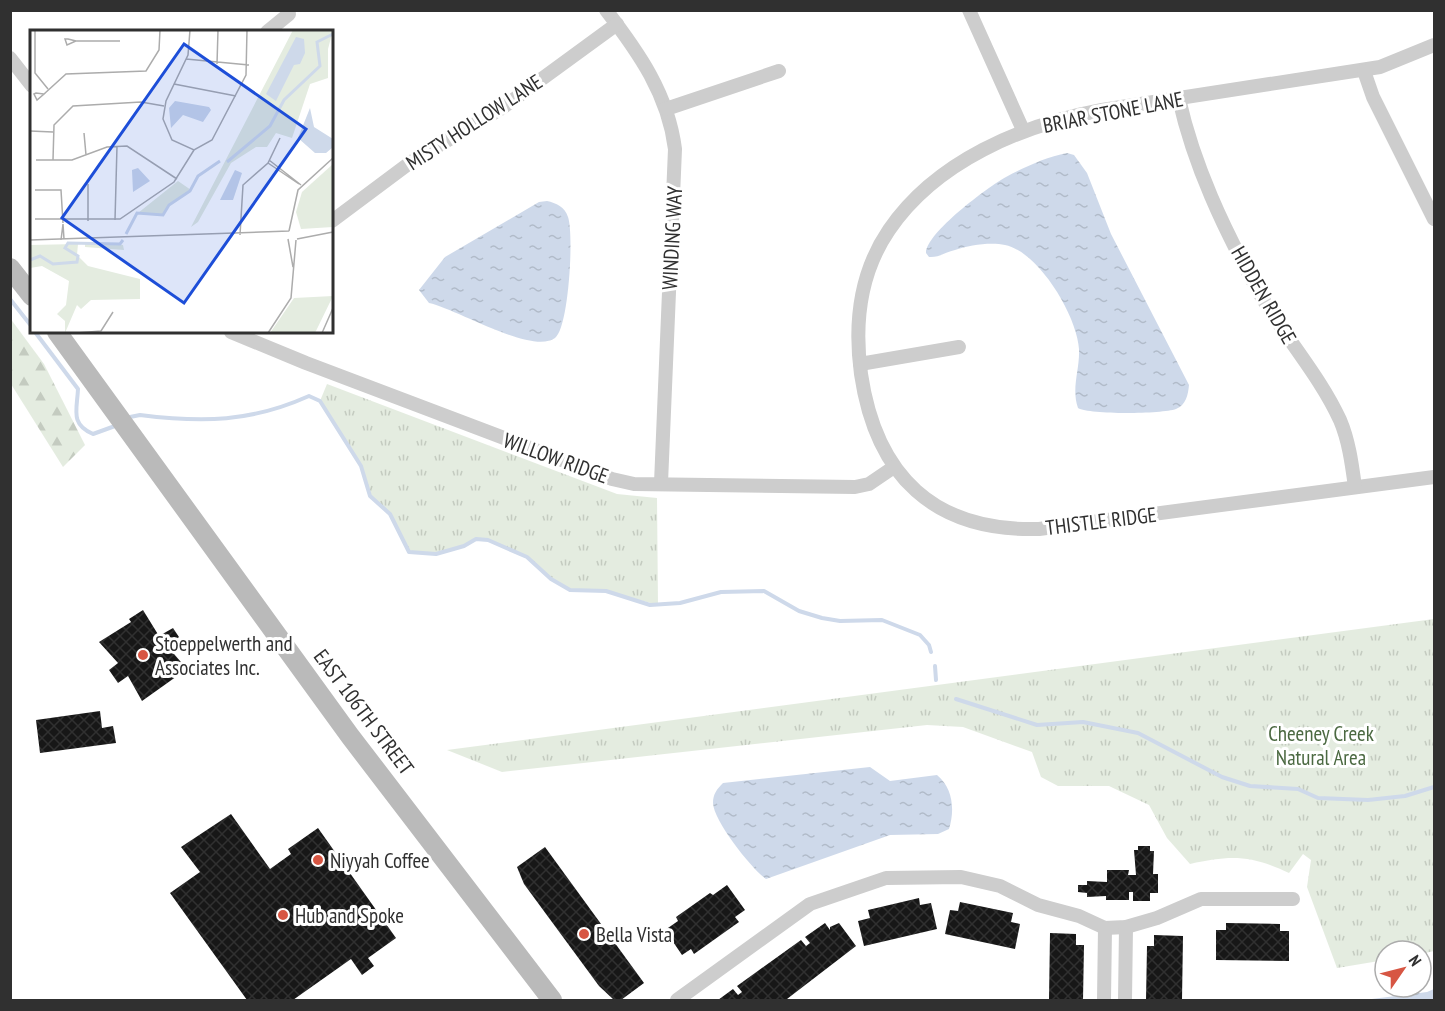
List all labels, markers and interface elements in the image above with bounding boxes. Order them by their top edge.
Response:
inset map [30,30,333,333]
street label: MISTY HOLLOW LANE [401,68,547,176]
street label: BRIAR STONE LANE [1041,85,1185,139]
street label: WINDING WAY [656,185,688,291]
street label: HIDDEN RIDGE [1225,241,1303,349]
street label: WILLOW RIDGE [500,427,612,489]
street label: THISTLE RIDGE [1044,501,1158,541]
place label: Stoeppelwerth and Associates Inc. [155,630,293,681]
street label: EAST 106TH STREET [308,644,420,781]
marker: Stoeppelwerth and Associates Inc. [136,648,150,662]
park label: Cheeney Creek Natural Area [1268,720,1374,771]
place label: Niyyah Coffee [330,847,430,874]
marker: Niyyah Coffee [311,853,325,867]
place label: Hub and Spoke [295,902,404,929]
marker: Hub and Spoke [276,908,290,922]
place label: Bella Vista [596,921,672,948]
marker: Bella Vista [577,927,591,941]
north arrow [1373,939,1433,999]
text: N [1405,951,1426,970]

